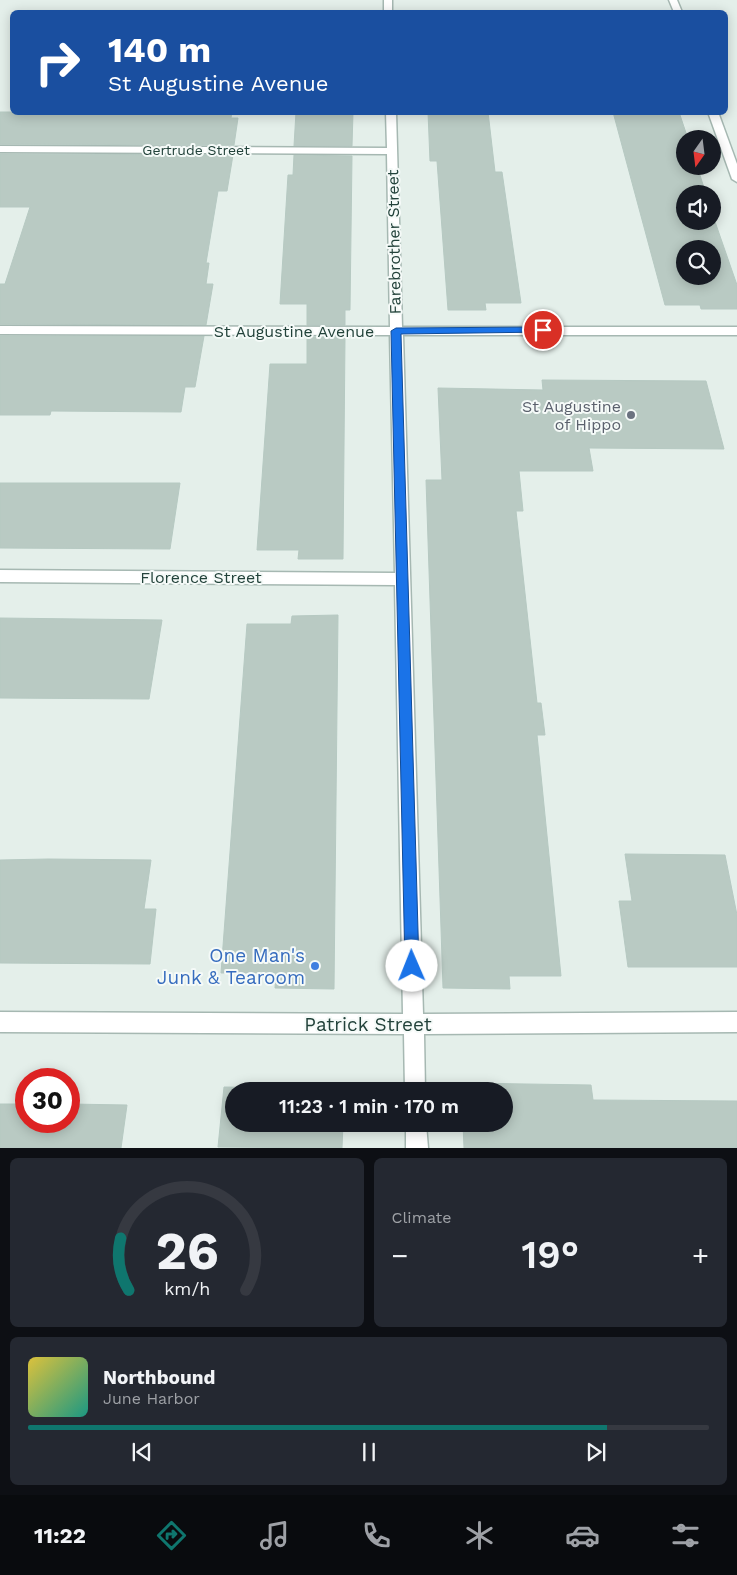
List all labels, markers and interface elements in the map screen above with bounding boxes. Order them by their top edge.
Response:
text: 140 m [108,29,211,71]
icon: right [25,30,90,95]
text: St Augustine Avenue [108,71,329,96]
north arrow [676,130,721,175]
map controls [676,130,721,285]
street label: Gertrude Street [142,142,250,158]
street label: Farebrother Street [383,169,405,315]
button: sound [676,185,721,230]
button: search [676,240,721,285]
pin [522,309,564,351]
icon: arrive [529,316,557,344]
street label: St Augustine Avenue [214,322,374,341]
place label: St Augustine of Hippo [522,397,621,434]
marker: St Augustine of Hippo [625,409,637,421]
street label: Florence Street [140,568,262,587]
position arrow [385,939,437,991]
place label: One Man's Junk & Tearoom [157,944,305,989]
marker: One Man's Junk & Tearoom [309,960,321,972]
street label: Patrick Street [304,1013,432,1036]
speed limit sign: 30 [15,1068,80,1133]
text: 11:23 · 1 min · 170 m [279,1095,459,1118]
text: Climate [392,1208,452,1227]
text: 26 [155,1221,218,1282]
text: 19° [521,1233,579,1277]
text: − [392,1239,408,1272]
text: + [692,1239,709,1272]
text: km/h [164,1278,210,1299]
text: Northbound [103,1366,215,1389]
text: June Harbor [103,1389,200,1408]
icon: previous [128,1438,156,1466]
icon: pause [355,1438,383,1466]
icon: next [582,1438,610,1466]
icon: directions [154,1518,189,1553]
icon: music [257,1518,292,1553]
icon: phone [359,1518,394,1553]
icon: climate [462,1518,497,1553]
icon: car [565,1518,600,1553]
icon: filters [668,1518,703,1553]
text: 11:22 [34,1523,86,1548]

